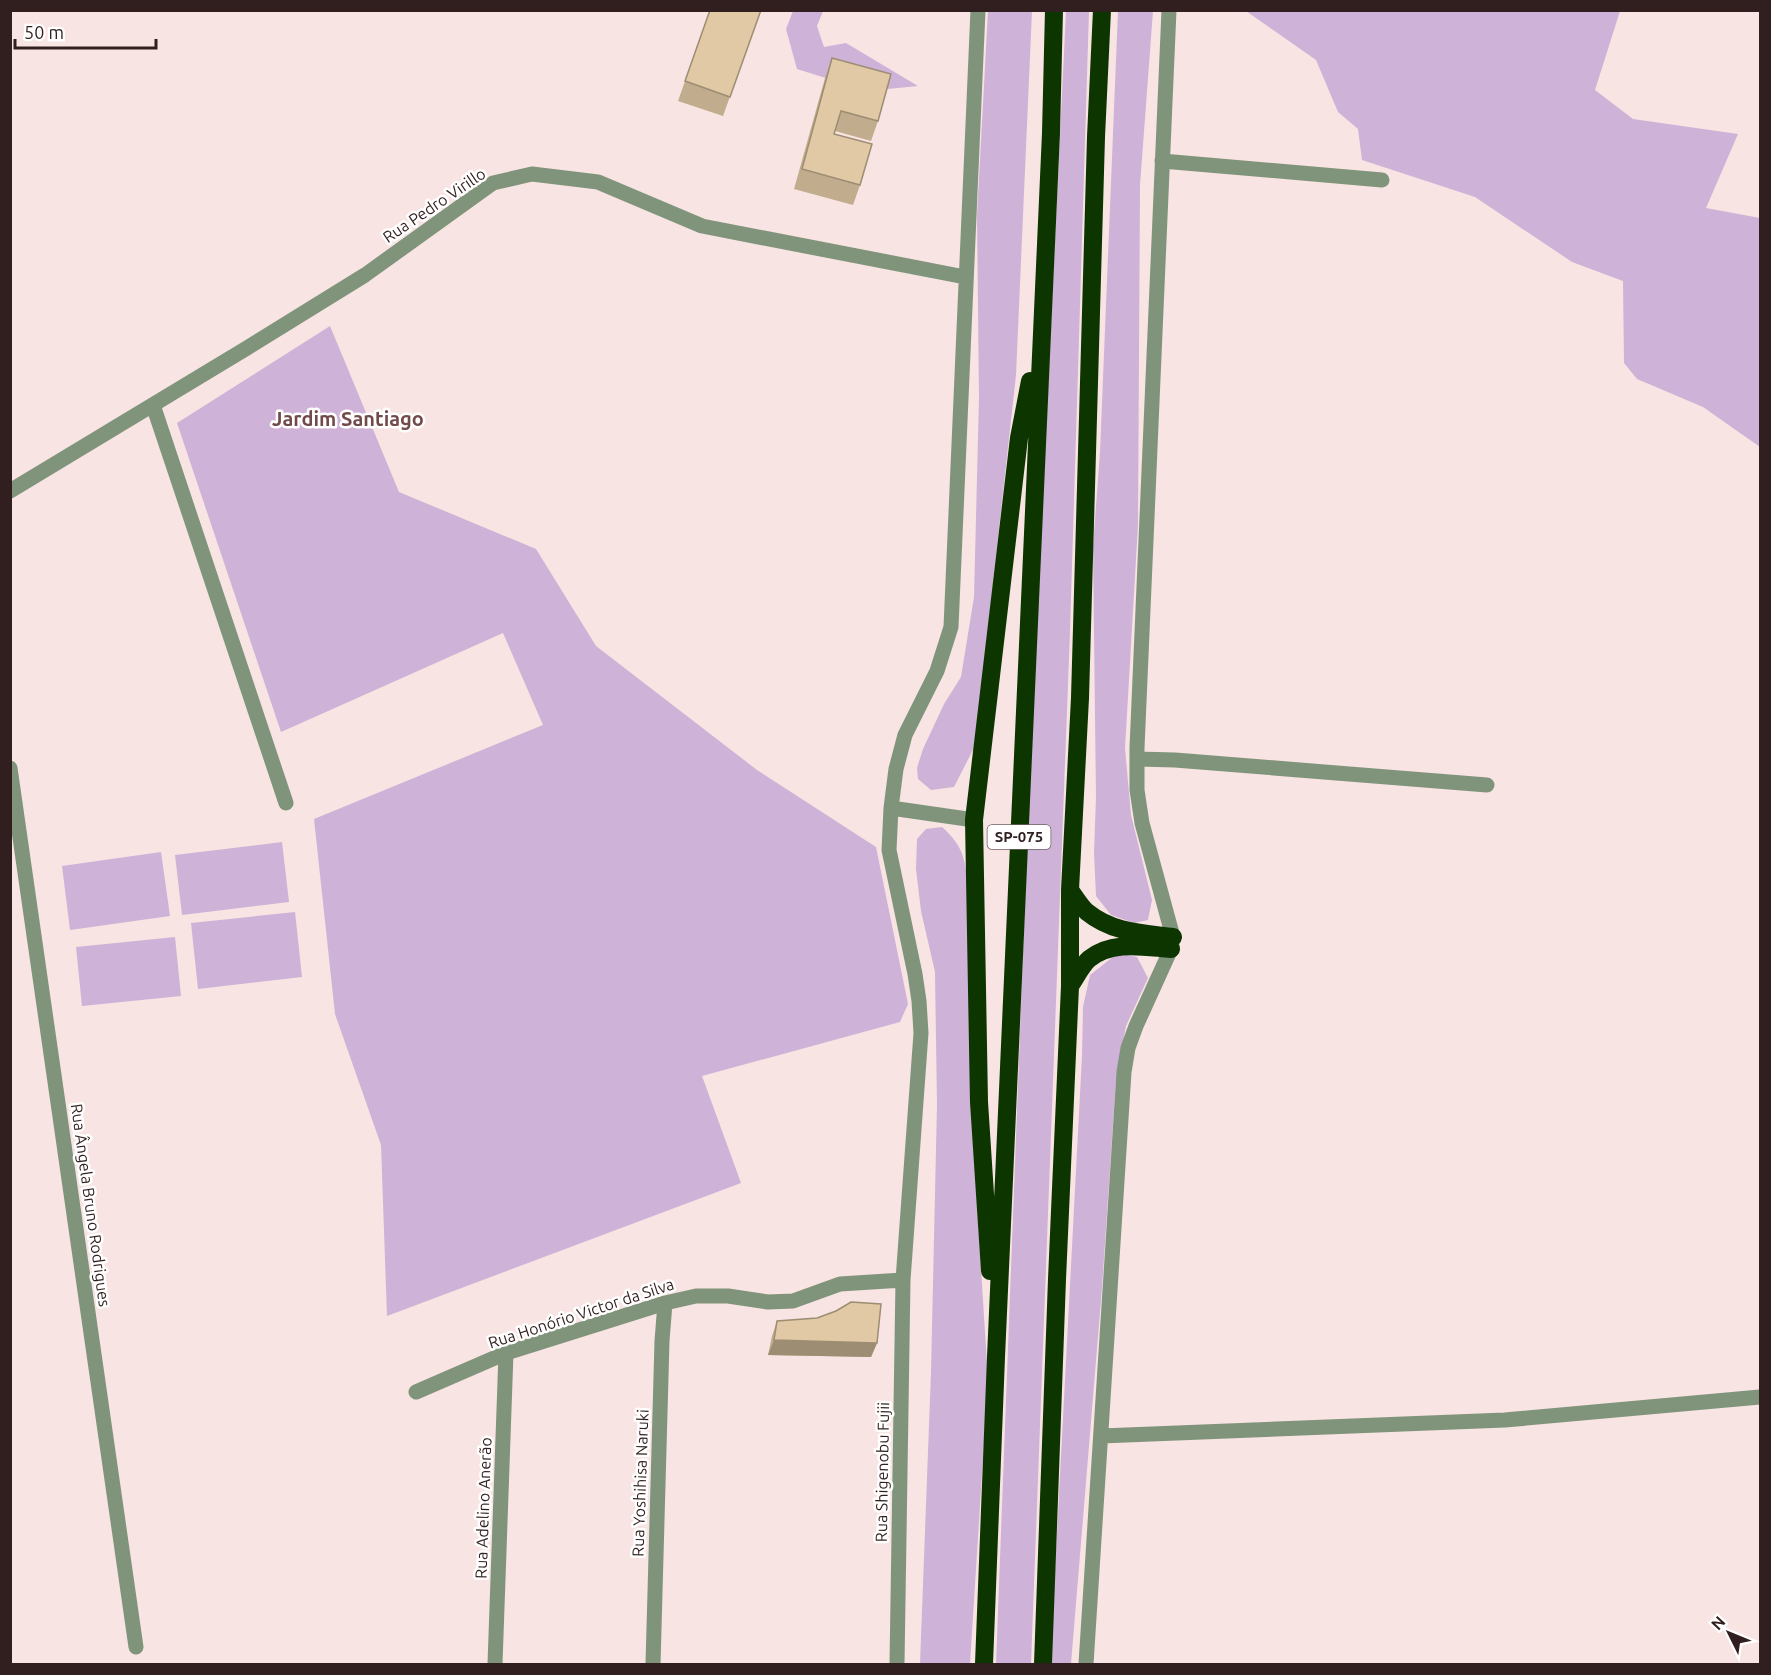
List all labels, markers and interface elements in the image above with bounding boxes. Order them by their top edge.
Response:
scale bar [15,12,156,50]
text: 50 m [24,22,64,42]
street label: Rua Pedro Virillo [379,164,489,246]
district label: Jardim Santiago [272,407,424,430]
road number: SP-075 [988,825,1050,849]
street label: Rua Ângela Bruno Rodrigues [68,1102,115,1308]
street label: Rua Honório Victor da Silva [486,1274,676,1352]
street label: Rua Shigenobu Fujii [872,1402,892,1542]
street label: Rua Yoshihisa Naruki [628,1409,652,1557]
street label: Rua Adelino Anerão [472,1437,494,1579]
north arrow [1699,1603,1759,1663]
text: N [1707,1612,1729,1633]

